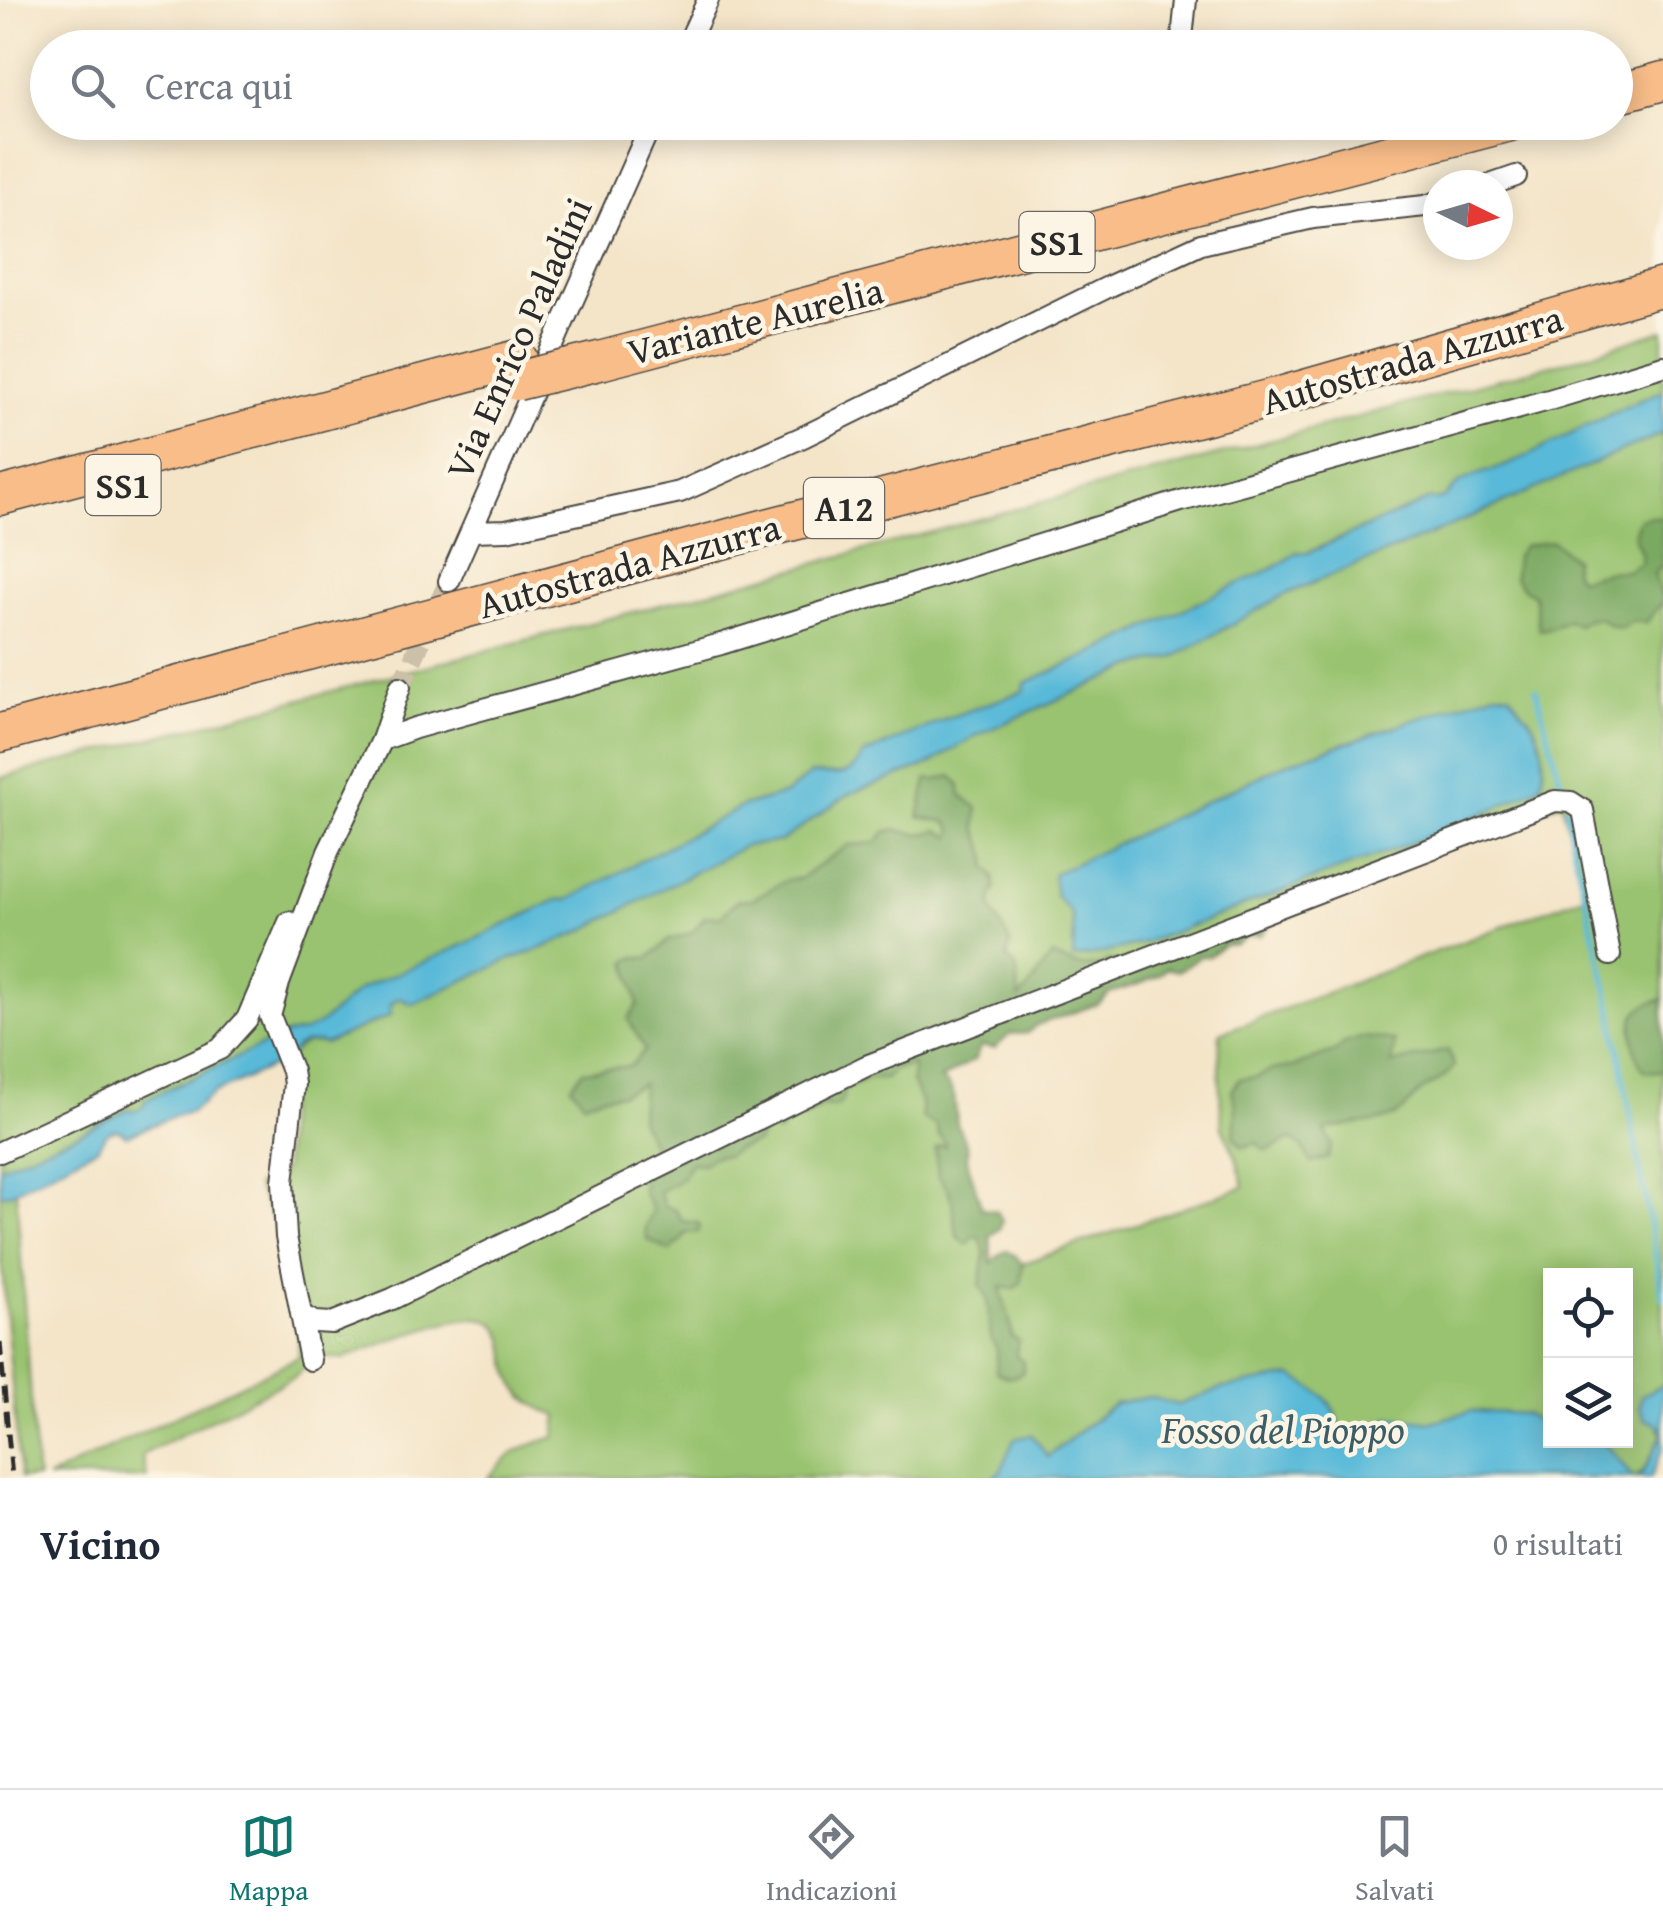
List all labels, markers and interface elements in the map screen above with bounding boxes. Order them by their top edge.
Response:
search box [30,30,1633,140]
text: Cerca qui [145,57,293,113]
icon: search [65,58,120,113]
north arrow [1423,170,1513,260]
street label: Via Enrico Paladini [431,188,605,488]
road number: SS1 [1020,212,1094,272]
street label: Variante Aurelia [621,261,889,379]
street label: Autostrada Azzurra [1255,289,1569,429]
road number: SS1 [86,455,160,515]
road number: A12 [804,478,884,538]
street label: Autostrada Azzurra [472,498,786,632]
map controls [1543,1268,1633,1448]
button: locate [1543,1268,1633,1358]
button: layers [1543,1358,1633,1448]
water label: Fosso del Pioppo [1160,1399,1405,1458]
text: Vicino [40,1513,161,1574]
text: 0 risultati [1493,1520,1623,1567]
tab: Mappa [229,1809,309,1910]
tab: Indicazioni [766,1809,897,1910]
tab: Salvati [1355,1809,1434,1910]

